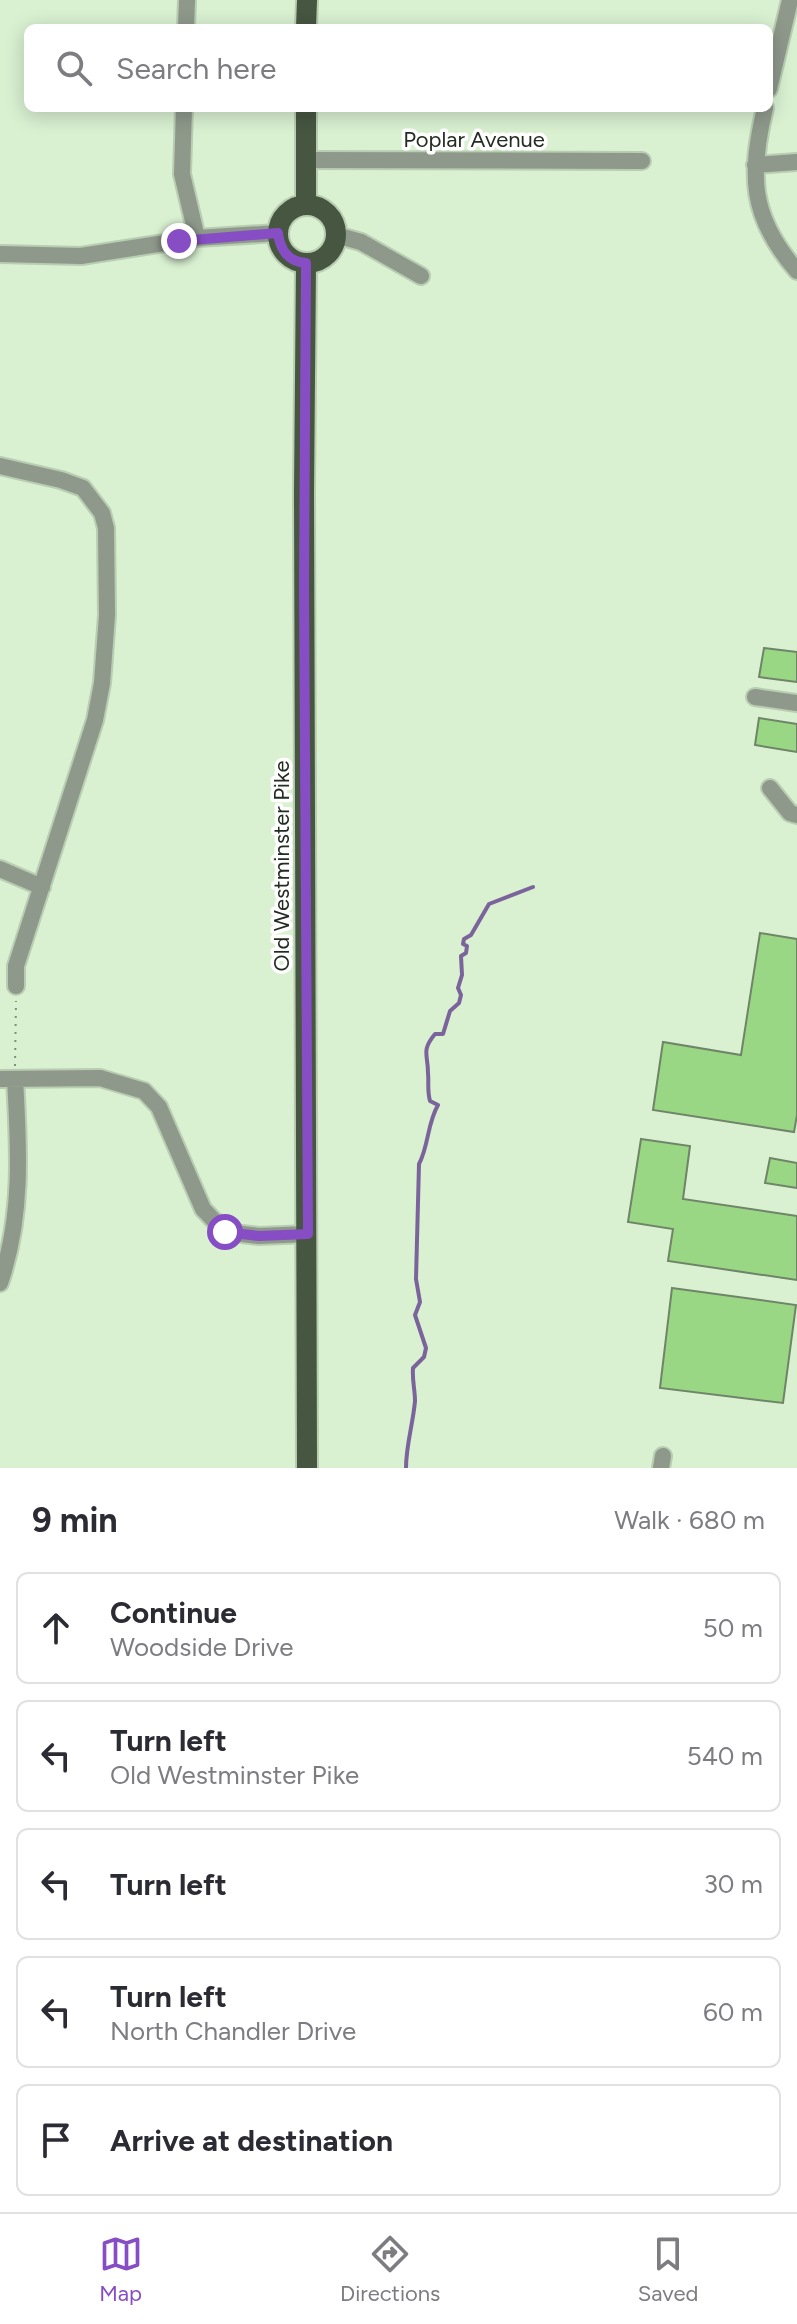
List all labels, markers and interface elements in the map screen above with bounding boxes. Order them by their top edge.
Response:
search box [24,24,773,112]
icon: search [52,46,96,90]
text: Search here [116,50,276,87]
street label: Poplar Avenue [403,126,545,153]
route end [161,223,197,259]
street label: Old Westminster Pike [268,761,295,971]
route start [207,1214,243,1250]
text: 9 min [32,1500,118,1541]
text: Walk · 680 m [614,1504,765,1536]
text: Continue [110,1594,237,1631]
icon: ahead [34,1606,78,1650]
text: 50 m [703,1612,763,1644]
text: Woodside Drive [110,1631,293,1663]
text: Turn left [110,1722,227,1759]
icon: left [34,1734,78,1778]
text: 540 m [687,1740,763,1772]
text: Old Westminster Pike [110,1759,359,1791]
icon: left [34,1862,78,1906]
text: Turn left [110,1866,227,1903]
text: 30 m [704,1868,763,1900]
text: Turn left [110,1978,227,2015]
icon: left [34,1990,78,2034]
text: 60 m [703,1996,763,2028]
text: North Chandler Drive [110,2015,356,2047]
icon: arrive [34,2118,78,2162]
text: Arrive at destination [110,2122,393,2159]
tab: Map [99,2232,143,2307]
tab: Directions [340,2232,440,2307]
tab: Saved [638,2232,698,2307]

